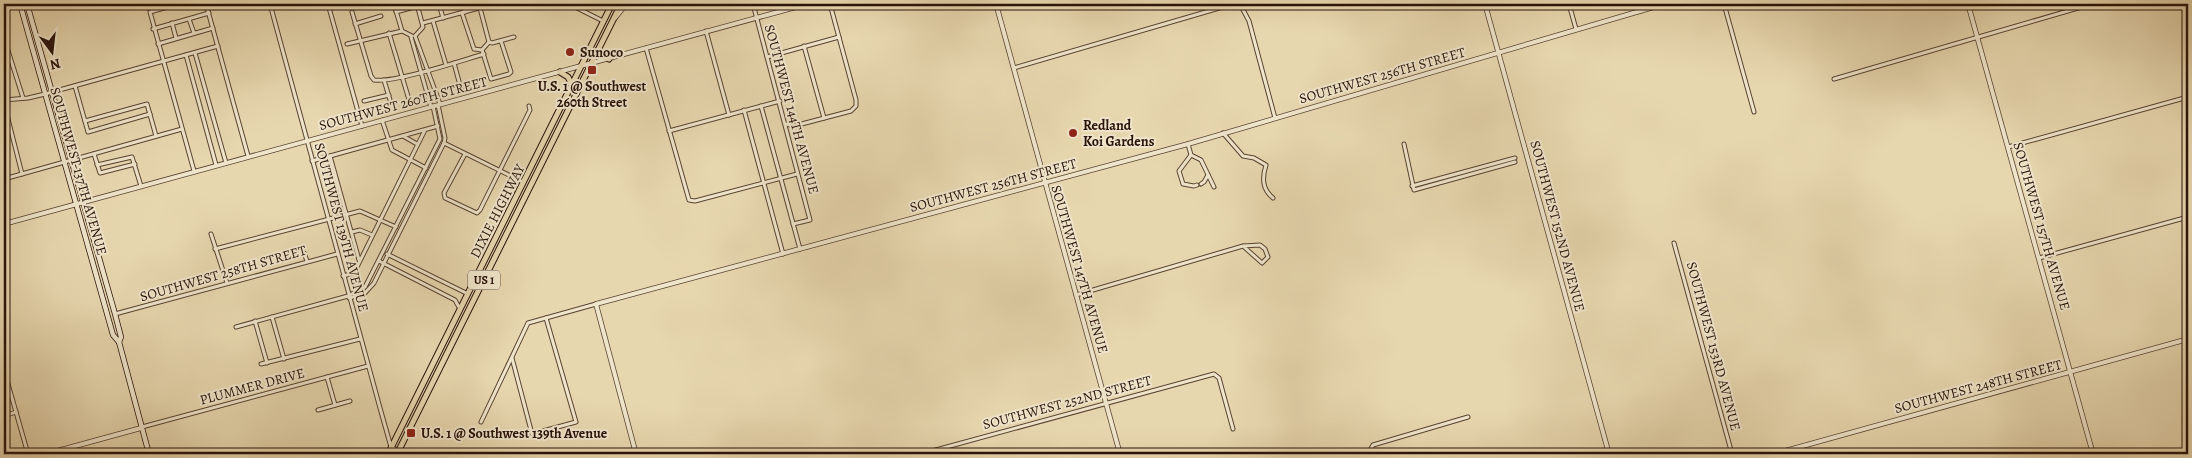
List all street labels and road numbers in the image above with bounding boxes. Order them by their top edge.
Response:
street label: SOUTHWEST 144TH AVENUE [760,22,823,196]
street label: SOUTHWEST 256TH STREET [1297,43,1468,108]
street label: SOUTHWEST 260TH STREET [317,72,490,135]
street label: SOUTHWEST 137TH AVENUE [45,85,112,257]
street label: SOUTHWEST 152ND AVENUE [1526,138,1590,314]
street label: SOUTHWEST 157TH AVENUE [2008,140,2075,312]
street label: SOUTHWEST 139TH AVENUE [310,141,373,314]
street label: SOUTHWEST 256TH STREET [908,154,1079,217]
street label: DIXIE HIGHWAY [466,160,530,262]
street label: SOUTHWEST 147TH AVENUE [1046,183,1113,356]
street label: SOUTHWEST 258TH STREET [138,241,309,306]
street label: SOUTHWEST 153RD AVENUE [1682,260,1745,433]
road number: US 1 [468,270,500,290]
street label: SOUTHWEST 248TH STREET [1892,355,2064,418]
street label: PLUMMER DRIVE [198,363,307,410]
street label: SOUTHWEST 252ND STREET [981,371,1154,434]

